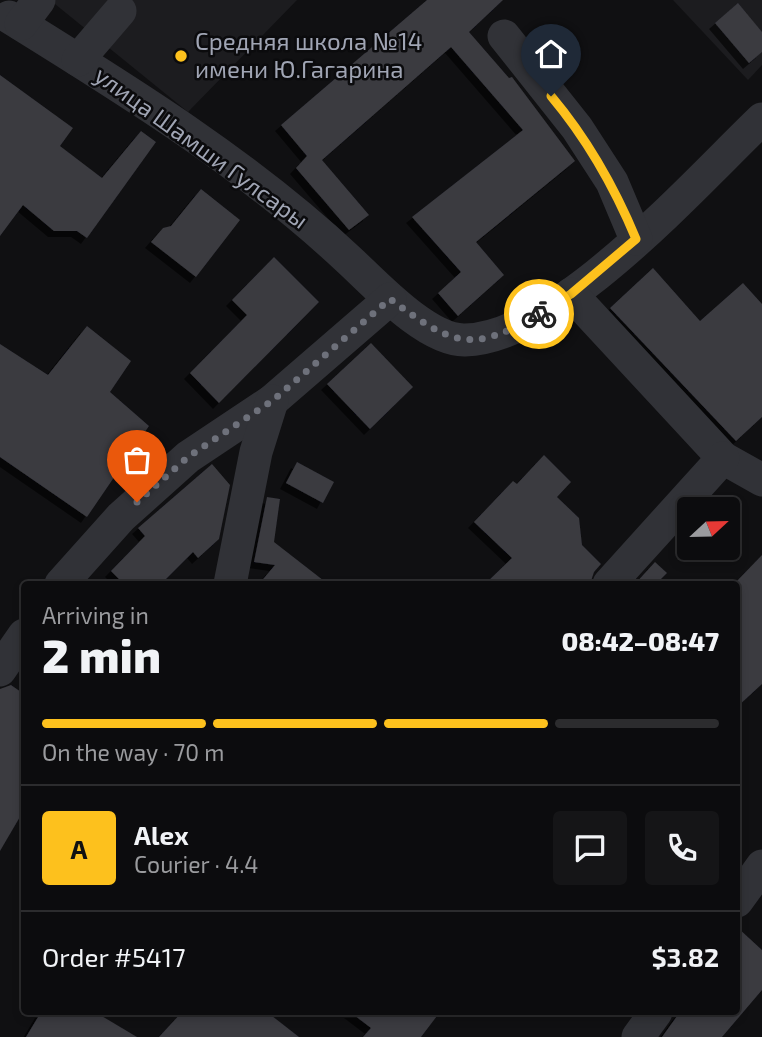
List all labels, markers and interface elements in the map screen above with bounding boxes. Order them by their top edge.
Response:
pin [521,24,581,96]
place label: Средняя школа №14 имени Ю.Гагарина [195,26,423,83]
icon: home [532,35,570,73]
marker: Средняя школа №14 имени Ю.Гагарина [173,48,189,64]
street label: улица Шамши Гулсары [89,60,314,235]
courier [504,279,574,349]
icon: bike [520,295,558,333]
pin [107,430,167,502]
icon: bag [118,441,156,479]
north arrow [677,497,740,560]
map controls [677,497,740,560]
text: Arriving in [42,601,149,629]
text: 08:42–08:47 [561,625,719,656]
text: 2 min [42,627,161,682]
text: On the way · 70 m [42,738,224,766]
button: chat [553,811,627,885]
button: phone [645,811,719,885]
text: Alex [134,819,189,850]
text: A [71,833,87,864]
text: Courier · 4.4 [134,850,258,878]
text: Order #5417 [42,941,185,972]
text: $3.82 [652,941,719,972]

